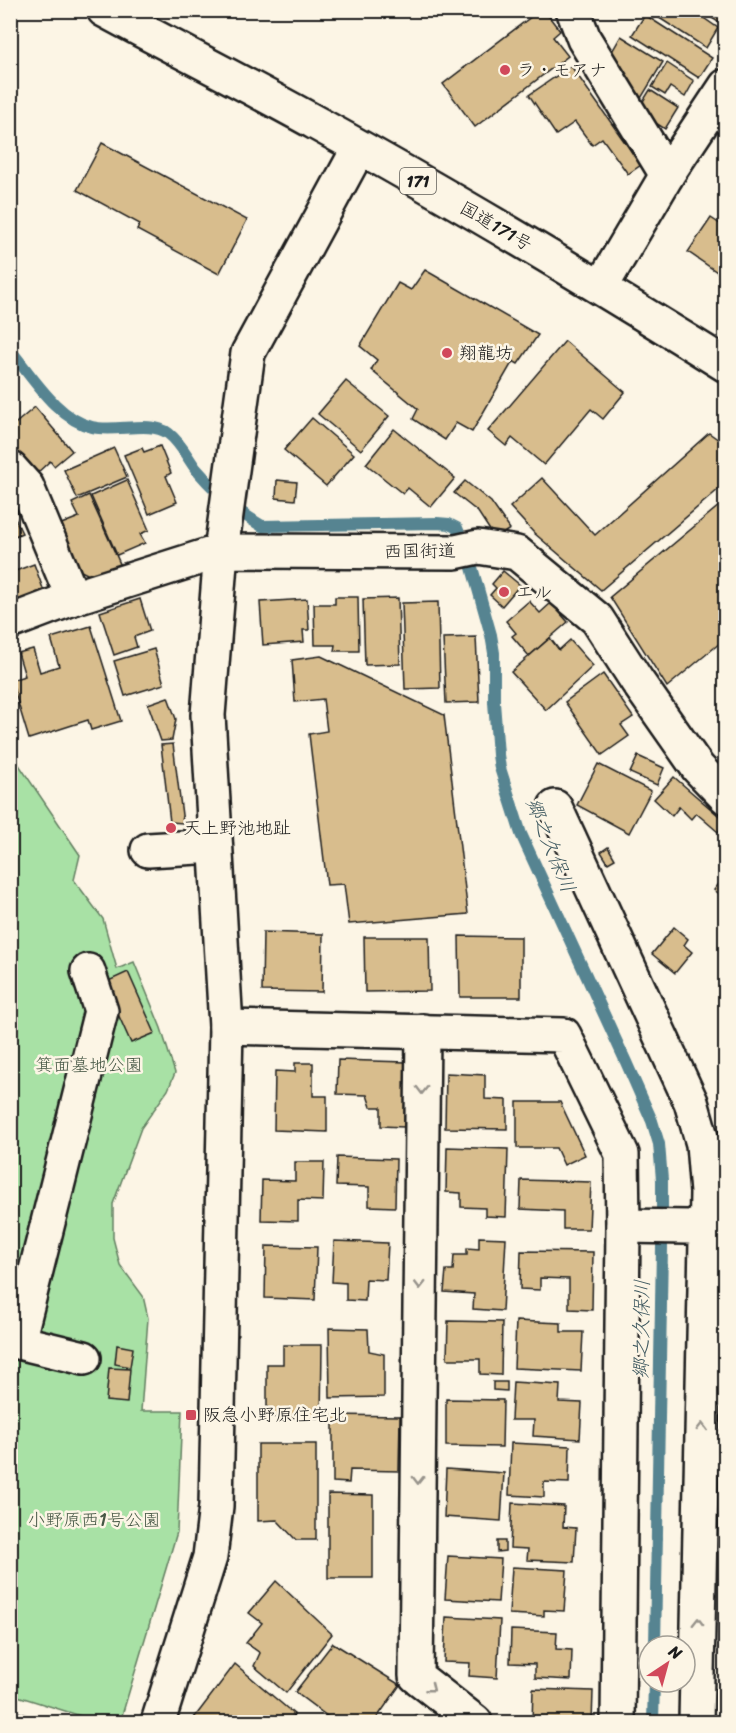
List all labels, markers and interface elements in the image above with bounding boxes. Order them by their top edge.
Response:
place label: ラ・モアナ [517,54,607,86]
marker: ラ・モアナ [498,63,512,77]
road number: 171 [400,168,436,194]
street label: 国道171号 [453,192,539,260]
place label: 翔龍坊 [459,337,513,369]
marker: 翔龍坊 [440,346,454,360]
street label: 西国街道 [384,534,456,568]
place label: エル [516,576,552,608]
marker: エル [497,585,511,599]
water label: 郷之久保川 [516,792,585,898]
place label: 天上野池地趾 [183,812,291,844]
marker: 天上野池地趾 [164,821,178,835]
park label: 箕面墓地公園 [35,1049,143,1081]
one-way arrow [416,1085,429,1094]
water label: 郷之久保川 [623,1279,660,1379]
one-way arrow [414,1280,427,1289]
place label: 阪急小野原住宅北 [203,1399,347,1431]
marker: 阪急小野原住宅北 [184,1408,198,1422]
one-way arrow [696,1423,708,1432]
one-way arrow [412,1475,424,1484]
park label: 小野原西1号公園 [27,1504,161,1536]
one-way arrow [692,1618,704,1627]
north arrow [637,1634,697,1694]
text: N [662,1637,689,1668]
one-way arrow [425,1681,436,1692]

